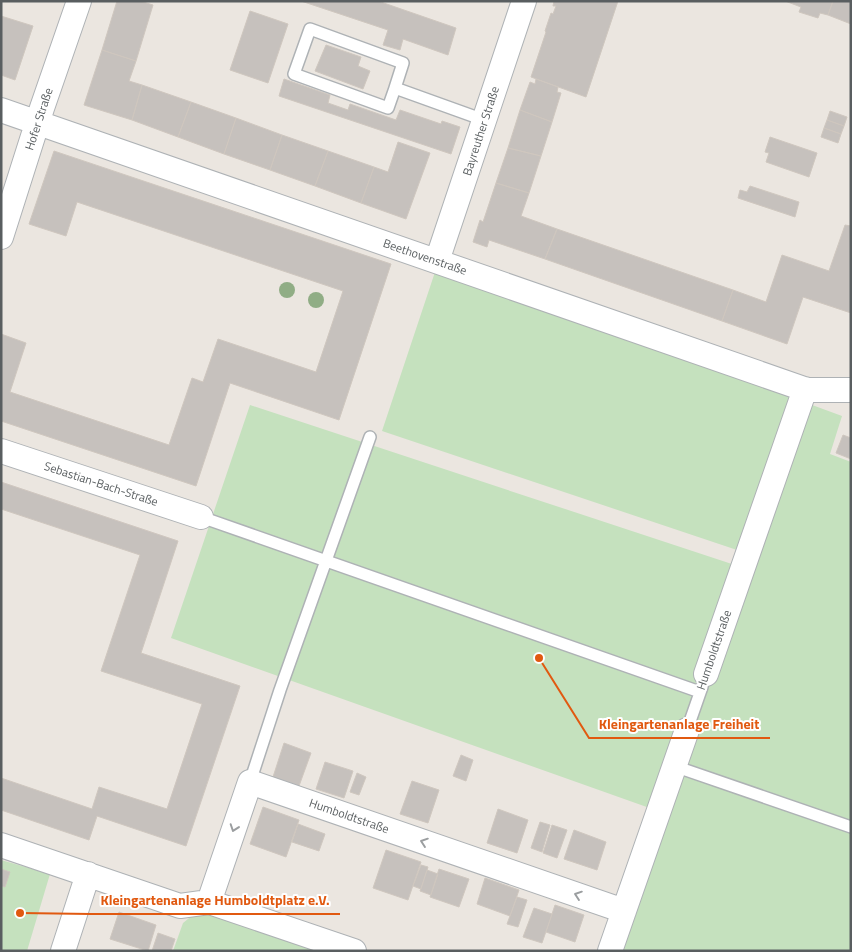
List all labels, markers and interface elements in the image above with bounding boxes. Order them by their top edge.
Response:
street label: Bayreuther Straße [457,84,504,178]
street label: Hofer Straße [19,85,58,153]
street label: Beethovenstraße [381,233,470,280]
street label: Sebastian-Bach-Straße [42,456,161,511]
street label: Humboldtstraße [691,607,736,692]
callout: Kleingartenanlage Freiheit [589,709,770,738]
text: Kleingartenanlage Freiheit [599,713,759,734]
street label: Humboldtstraße [307,793,392,838]
one-way arrow [230,823,240,832]
one-way arrow [421,838,429,848]
callout: Kleingartenanlage Humboldtplatz e.V. [91,885,340,914]
text: Kleingartenanlage Humboldtplatz e.V. [100,889,330,910]
one-way arrow [574,891,583,901]

